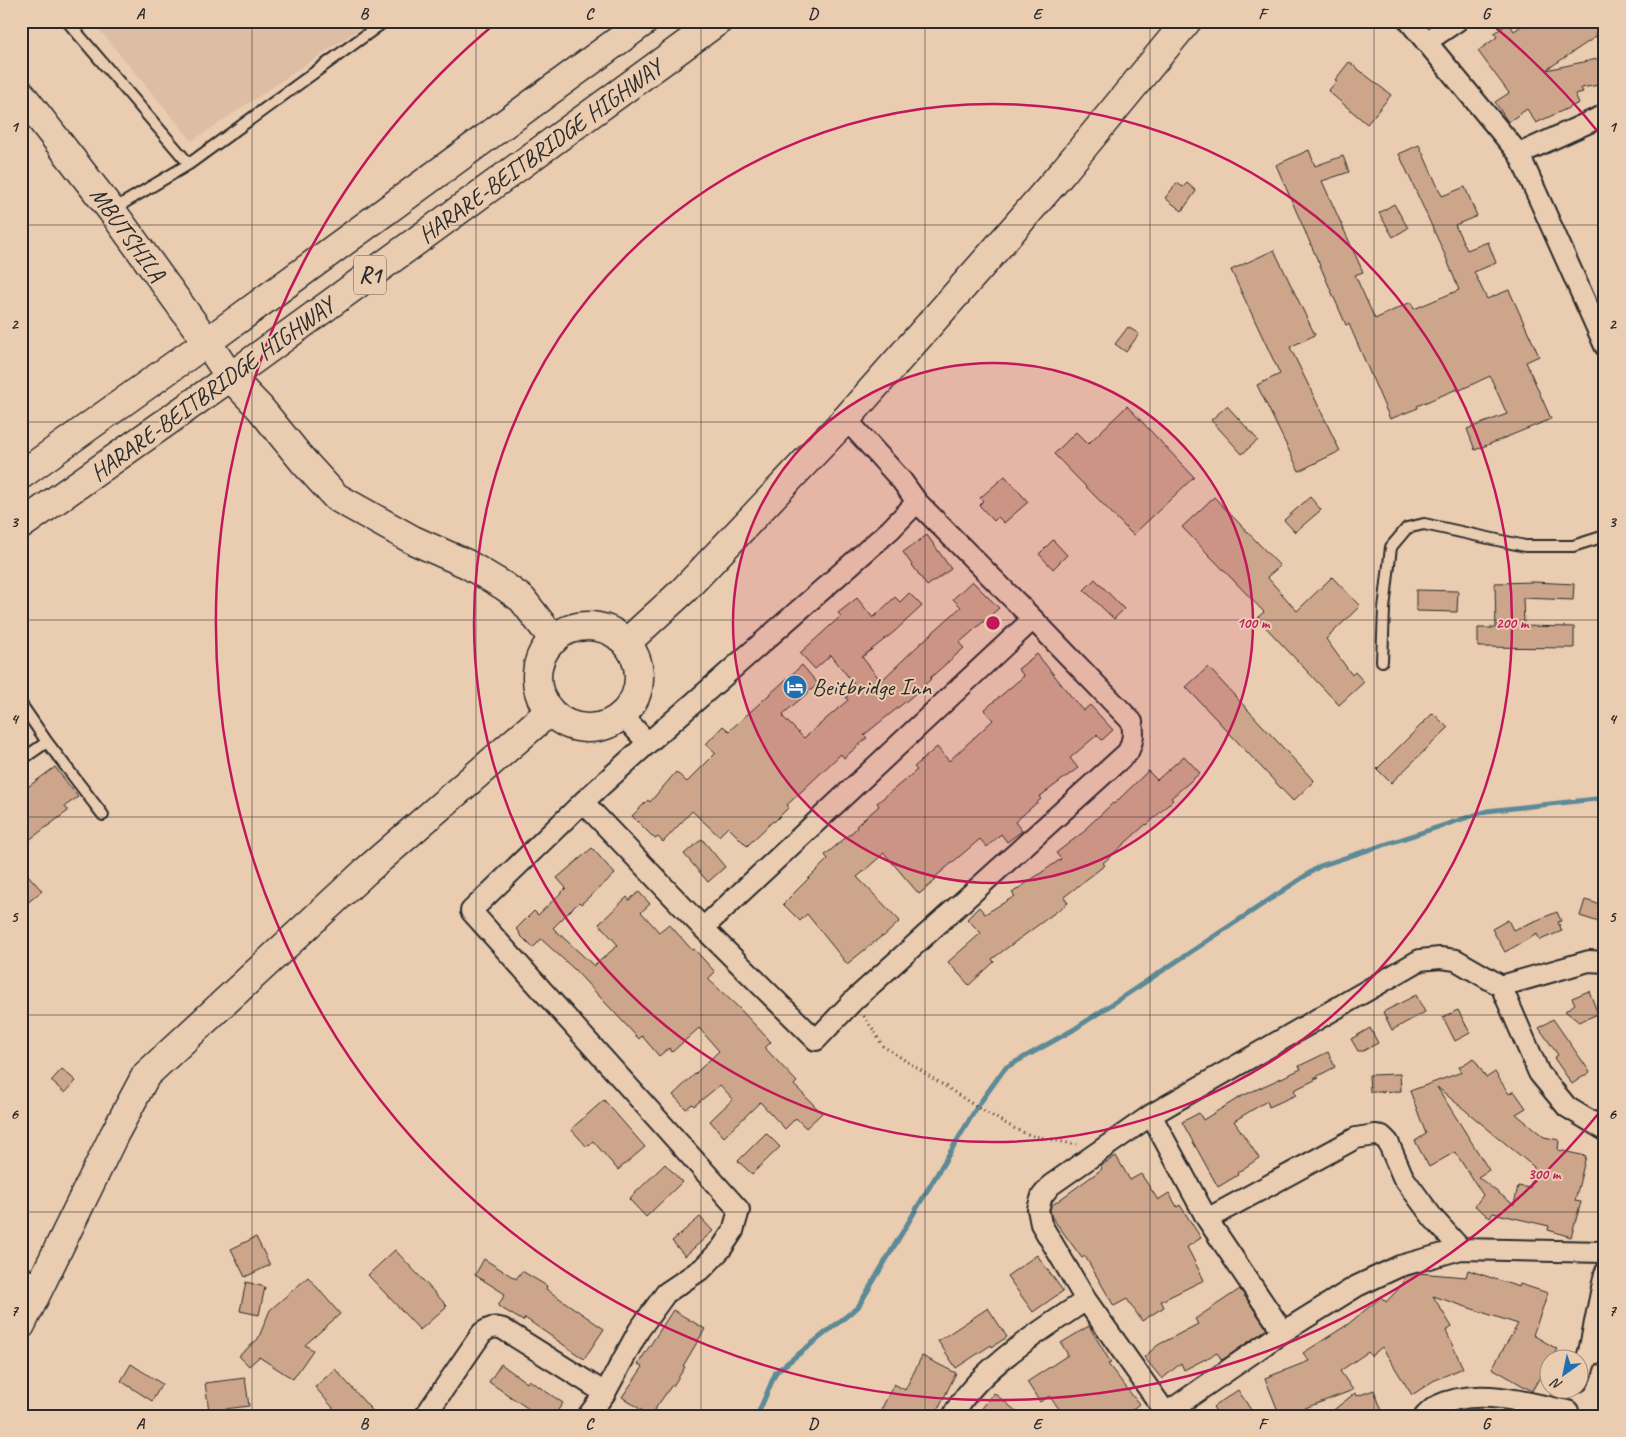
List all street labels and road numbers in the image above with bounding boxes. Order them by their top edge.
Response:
street label: HARARE-BEITBRIDGE HIGHWAY [412,50,671,250]
street label: MBUTSHILA [84,181,173,288]
road number: R1 [354,256,386,294]
street label: HARARE-BEITBRIDGE HIGHWAY [84,288,343,488]

